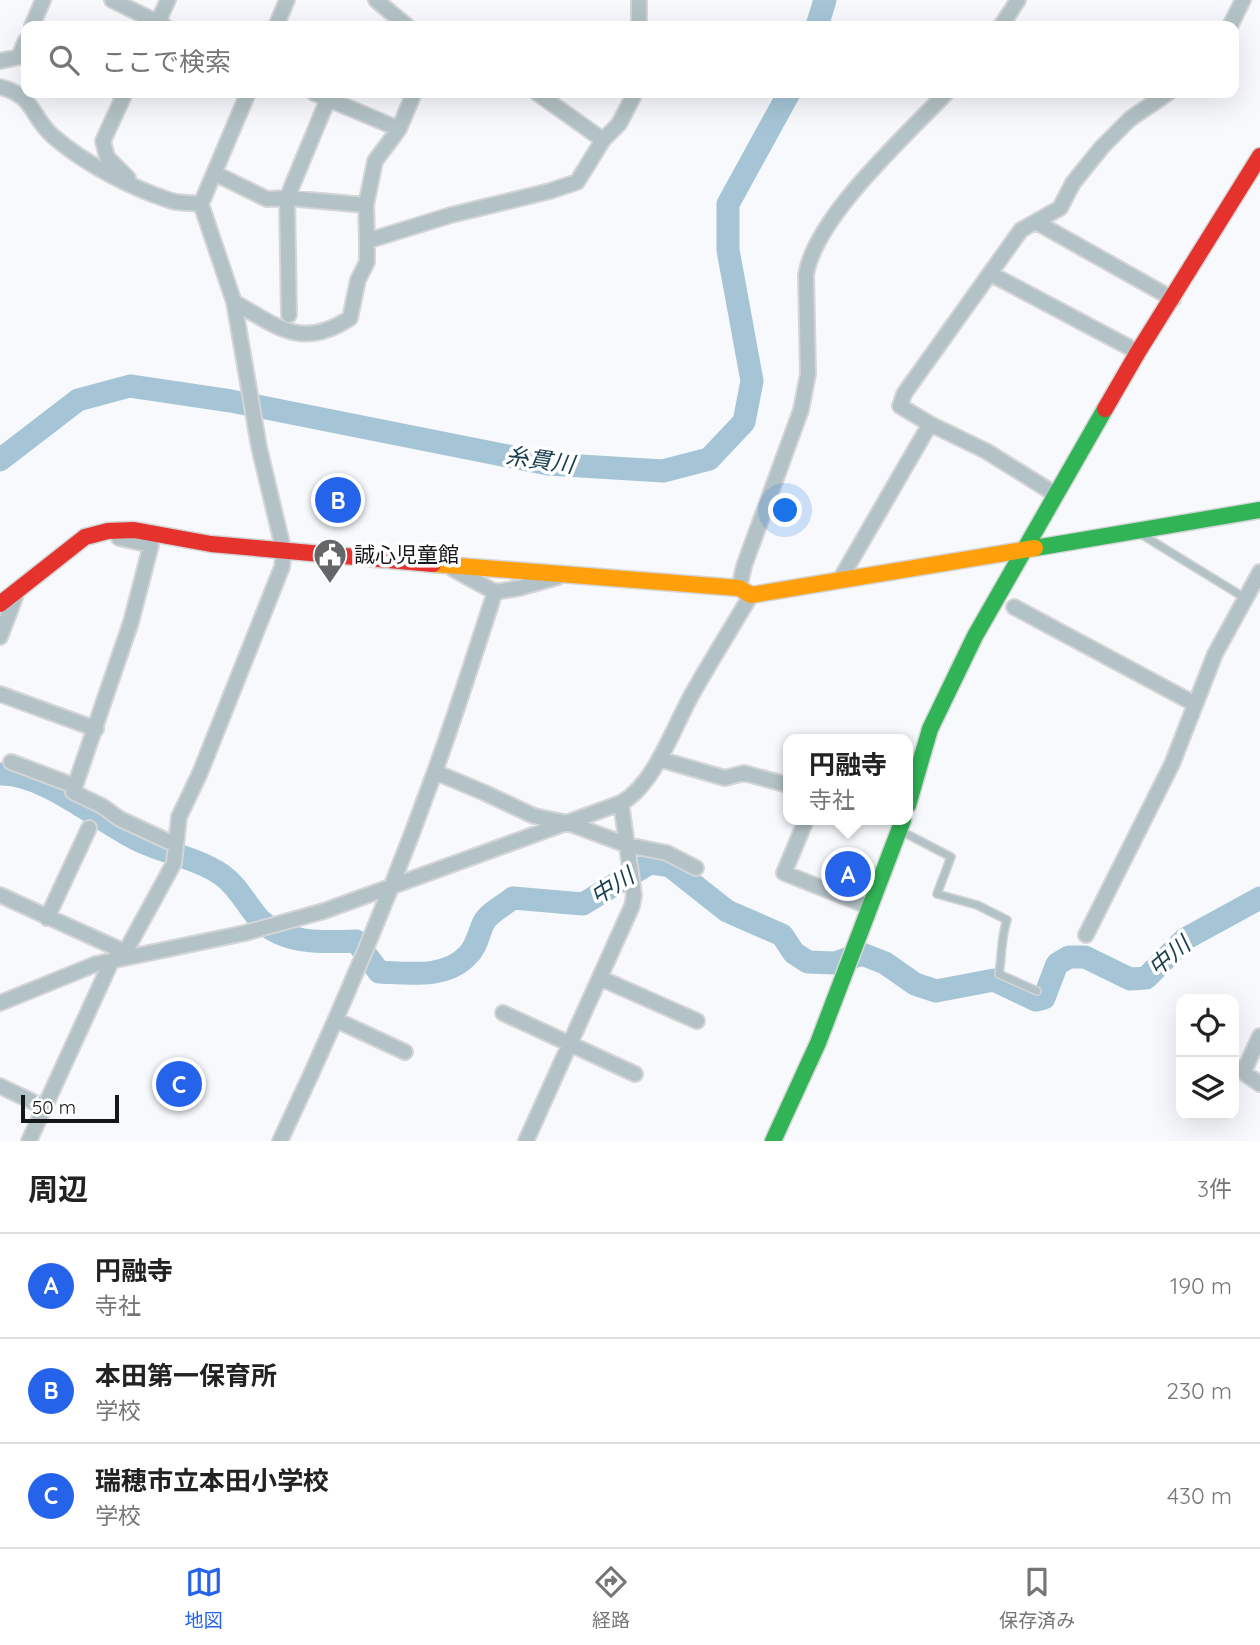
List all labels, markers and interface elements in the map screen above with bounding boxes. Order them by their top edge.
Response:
search box [21,21,1239,98]
icon: search [45,41,83,79]
text: ここで検索 [101,45,231,78]
water label: 糸貫川 [504,440,579,479]
pin: B [315,474,361,526]
your location [768,493,802,527]
public building icon: 誠心児童館 [311,536,349,585]
place label: 誠心児童館 [354,541,459,567]
popup [783,734,913,825]
text: 円融寺 [809,748,887,781]
text: 寺社 [809,785,855,814]
pin: A [825,848,871,900]
water label: 中川 [585,860,641,910]
water label: 中川 [1142,928,1198,982]
map controls [1176,994,1239,1120]
button: locate [1176,994,1239,1057]
button: layers [1176,1057,1239,1120]
pin: C [156,1058,202,1110]
scale bar [21,1092,119,1124]
text: 50 m [32,1095,76,1119]
text: 周辺 [28,1170,88,1208]
text: 3件 [1197,1174,1232,1203]
text: 円融寺 [95,1254,173,1287]
text: A [44,1271,58,1300]
text: 190 m [1170,1271,1232,1300]
text: 寺社 [95,1291,141,1320]
text: 本田第一保育所 [95,1359,277,1392]
text: B [43,1376,59,1405]
text: 230 m [1166,1376,1232,1405]
text: 学校 [95,1396,141,1425]
text: 瑞穂市立本田小学校 [95,1464,329,1497]
text: C [44,1481,58,1510]
text: 430 m [1167,1481,1232,1510]
text: 学校 [95,1501,141,1530]
tab: 地図 [185,1563,223,1632]
tab: 経路 [592,1563,630,1632]
tab: 保存済み [999,1563,1075,1632]

